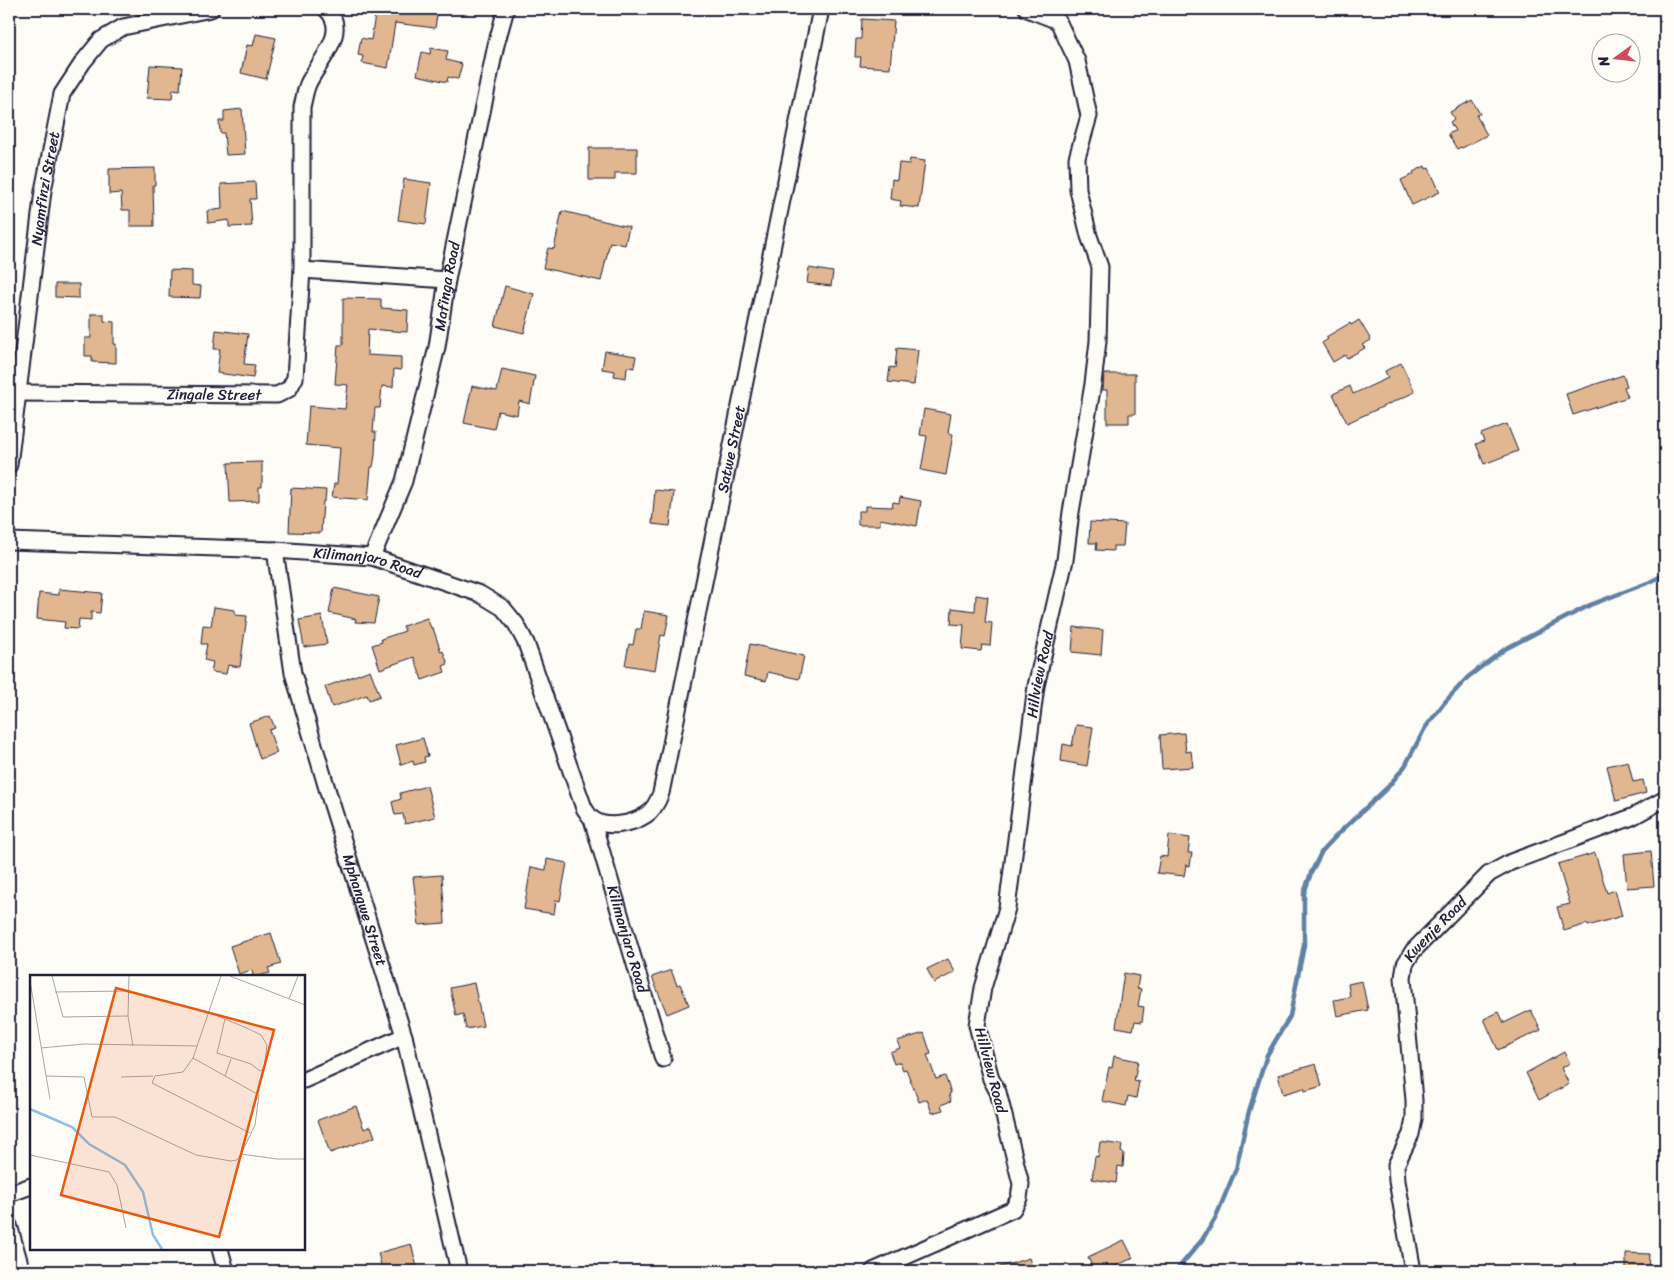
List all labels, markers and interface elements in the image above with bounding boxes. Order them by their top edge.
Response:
north arrow [1592,32,1642,82]
text: N [1591,53,1618,70]
street label: Nyamfinzi Street [23,129,67,247]
street label: Mafinga Road [427,238,468,333]
street label: Zingale Street [167,381,262,408]
street label: Satwe Street [710,403,753,495]
street label: Kilimanjaro Road [312,540,427,587]
street label: Hillview Road [1019,627,1061,720]
street label: Mphangwe Street [335,851,395,970]
street label: Kilimanjaro Road [599,882,656,997]
street label: Kwenje Road [1396,889,1474,967]
inset map [30,975,305,1250]
street label: Hillview Road [967,1024,1015,1117]

